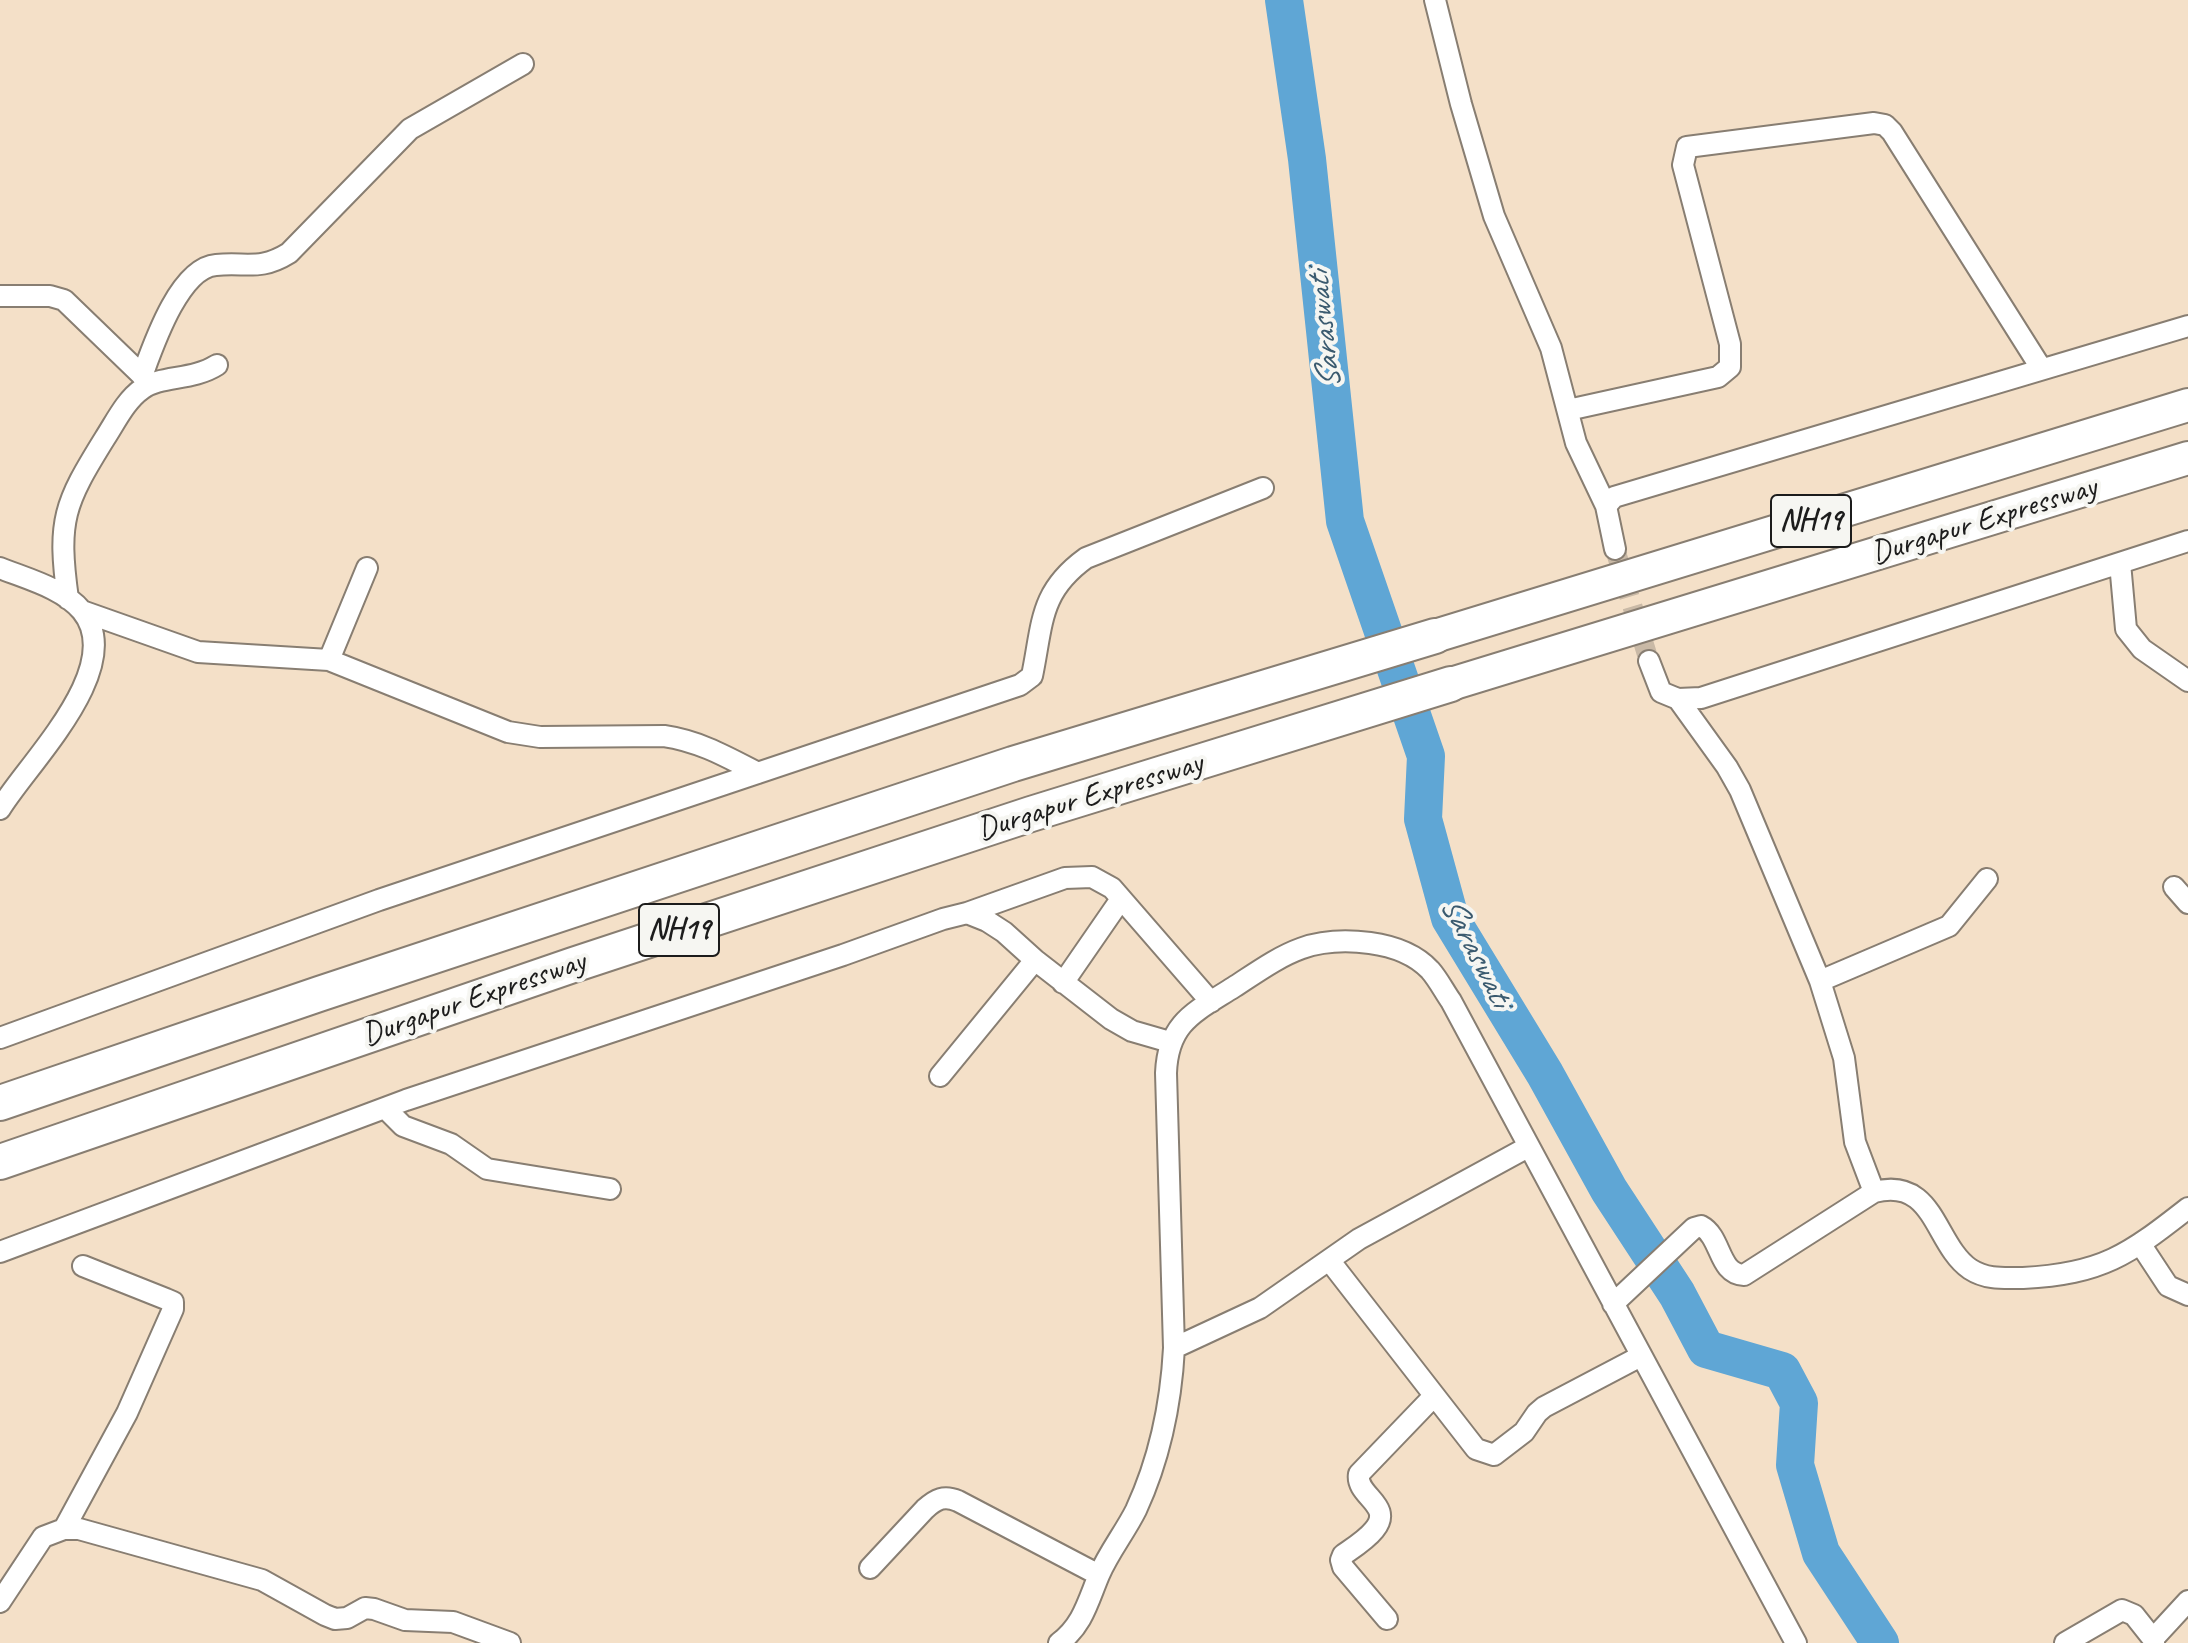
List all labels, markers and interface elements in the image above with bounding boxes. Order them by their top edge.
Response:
water label: Saraswati [1299,269,1351,391]
street label: Durgapur Expressway [1867,468,2101,574]
road number: NH19 [1771,495,1851,547]
street label: Durgapur Expressway [973,744,1207,850]
water label: Saraswati [1430,890,1520,1014]
road number: NH19 [639,904,719,956]
street label: Durgapur Expressway [357,943,591,1055]

